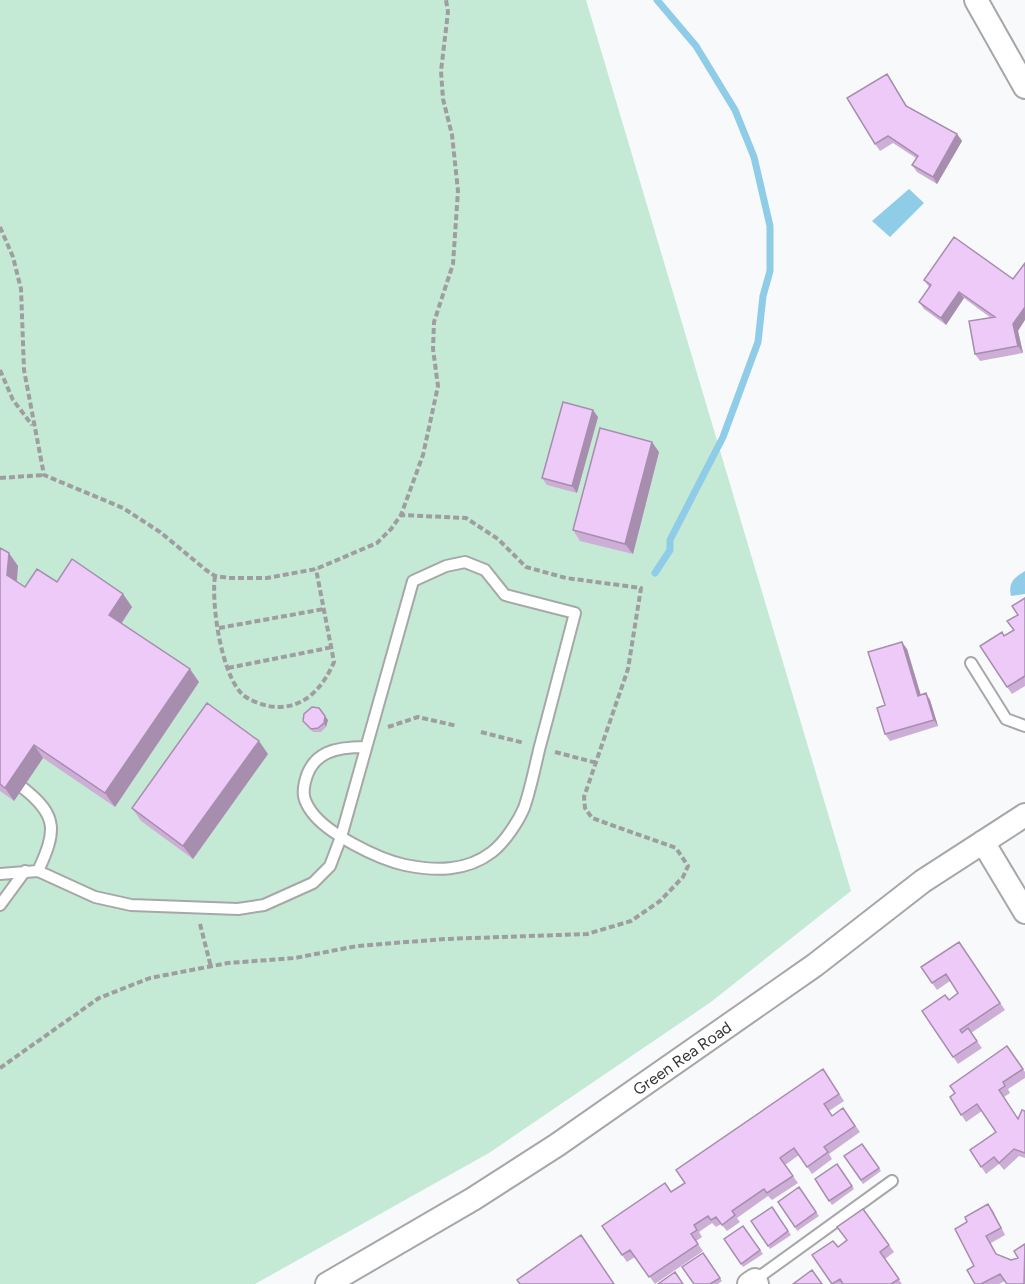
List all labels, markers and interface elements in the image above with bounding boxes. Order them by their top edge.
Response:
street label: Green Rea Road [629,1017,735,1099]

